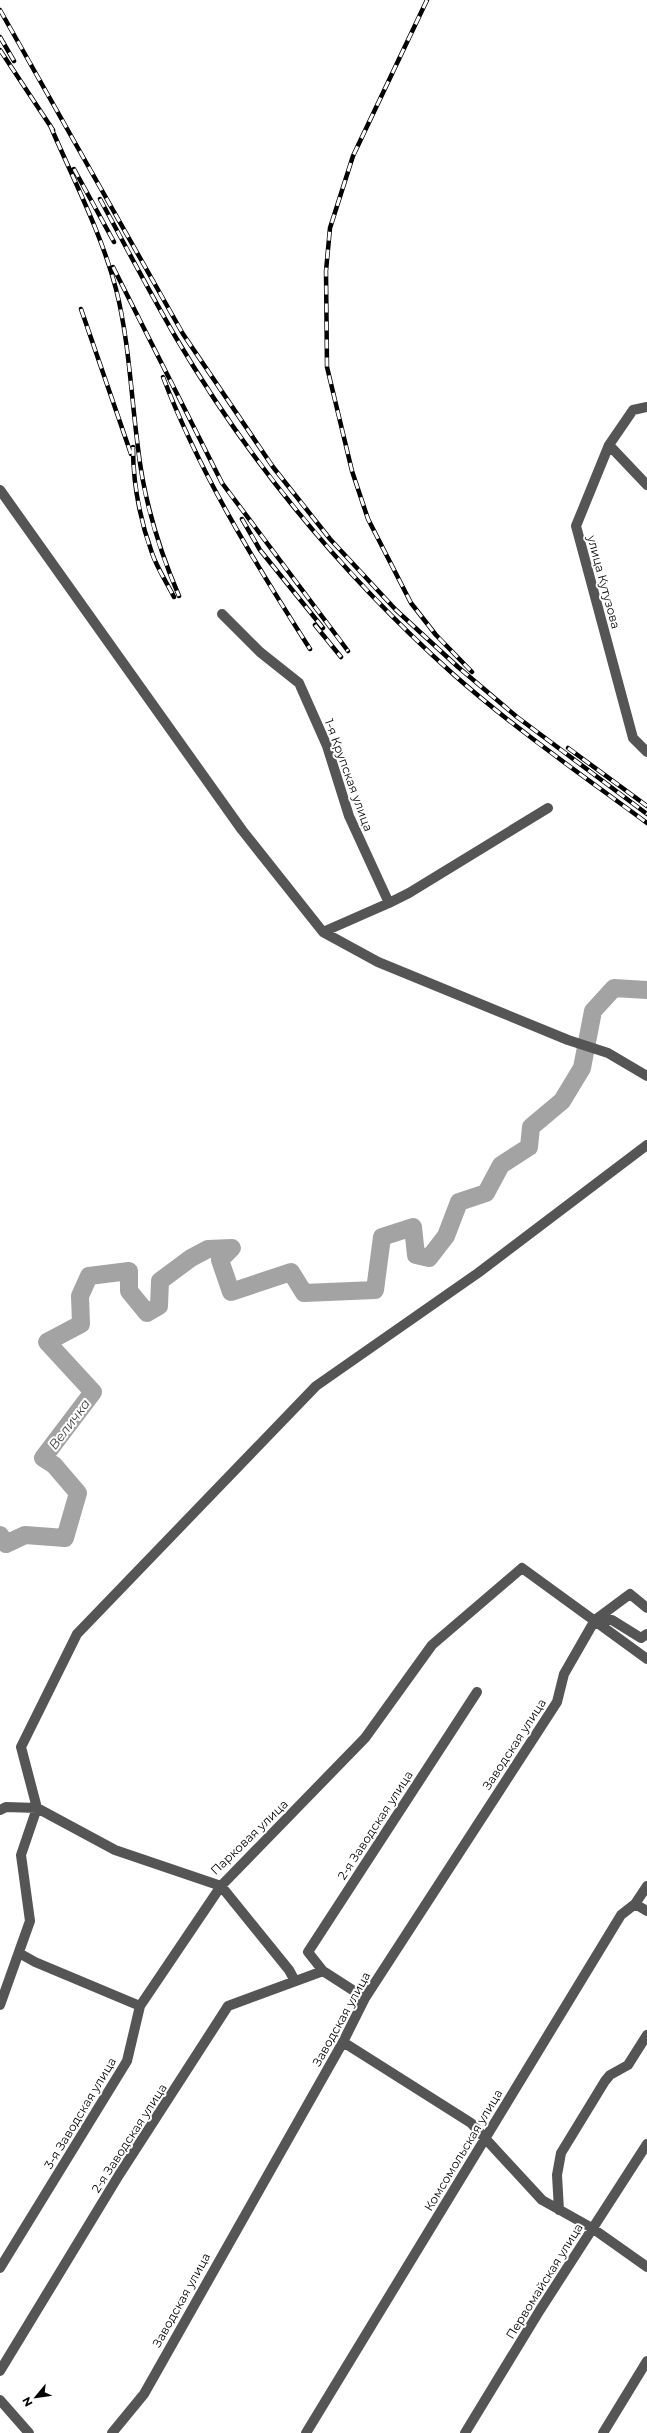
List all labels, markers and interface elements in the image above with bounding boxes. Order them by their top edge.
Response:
street label: улица Кутузова [584,533,624,630]
street label: 1-я Крупская улица [322,717,376,833]
water label: Величка [45,1396,93,1452]
street label: Заводская улица [479,1696,549,1792]
street label: 2-я Заводская улица [334,1768,416,1882]
street label: Парковая улица [207,1796,291,1878]
street label: Заводская улица [309,1969,373,2069]
street label: 3-я Заводская улица [41,2055,119,2171]
street label: 2-я Заводская улица [88,2081,170,2195]
street label: Комсомольская улица [421,2086,505,2214]
street label: Первомайская улица [502,2220,586,2342]
street label: Заводская улица [149,2250,213,2350]
north arrow [16,2377,56,2417]
text: N [19,2395,36,2409]

